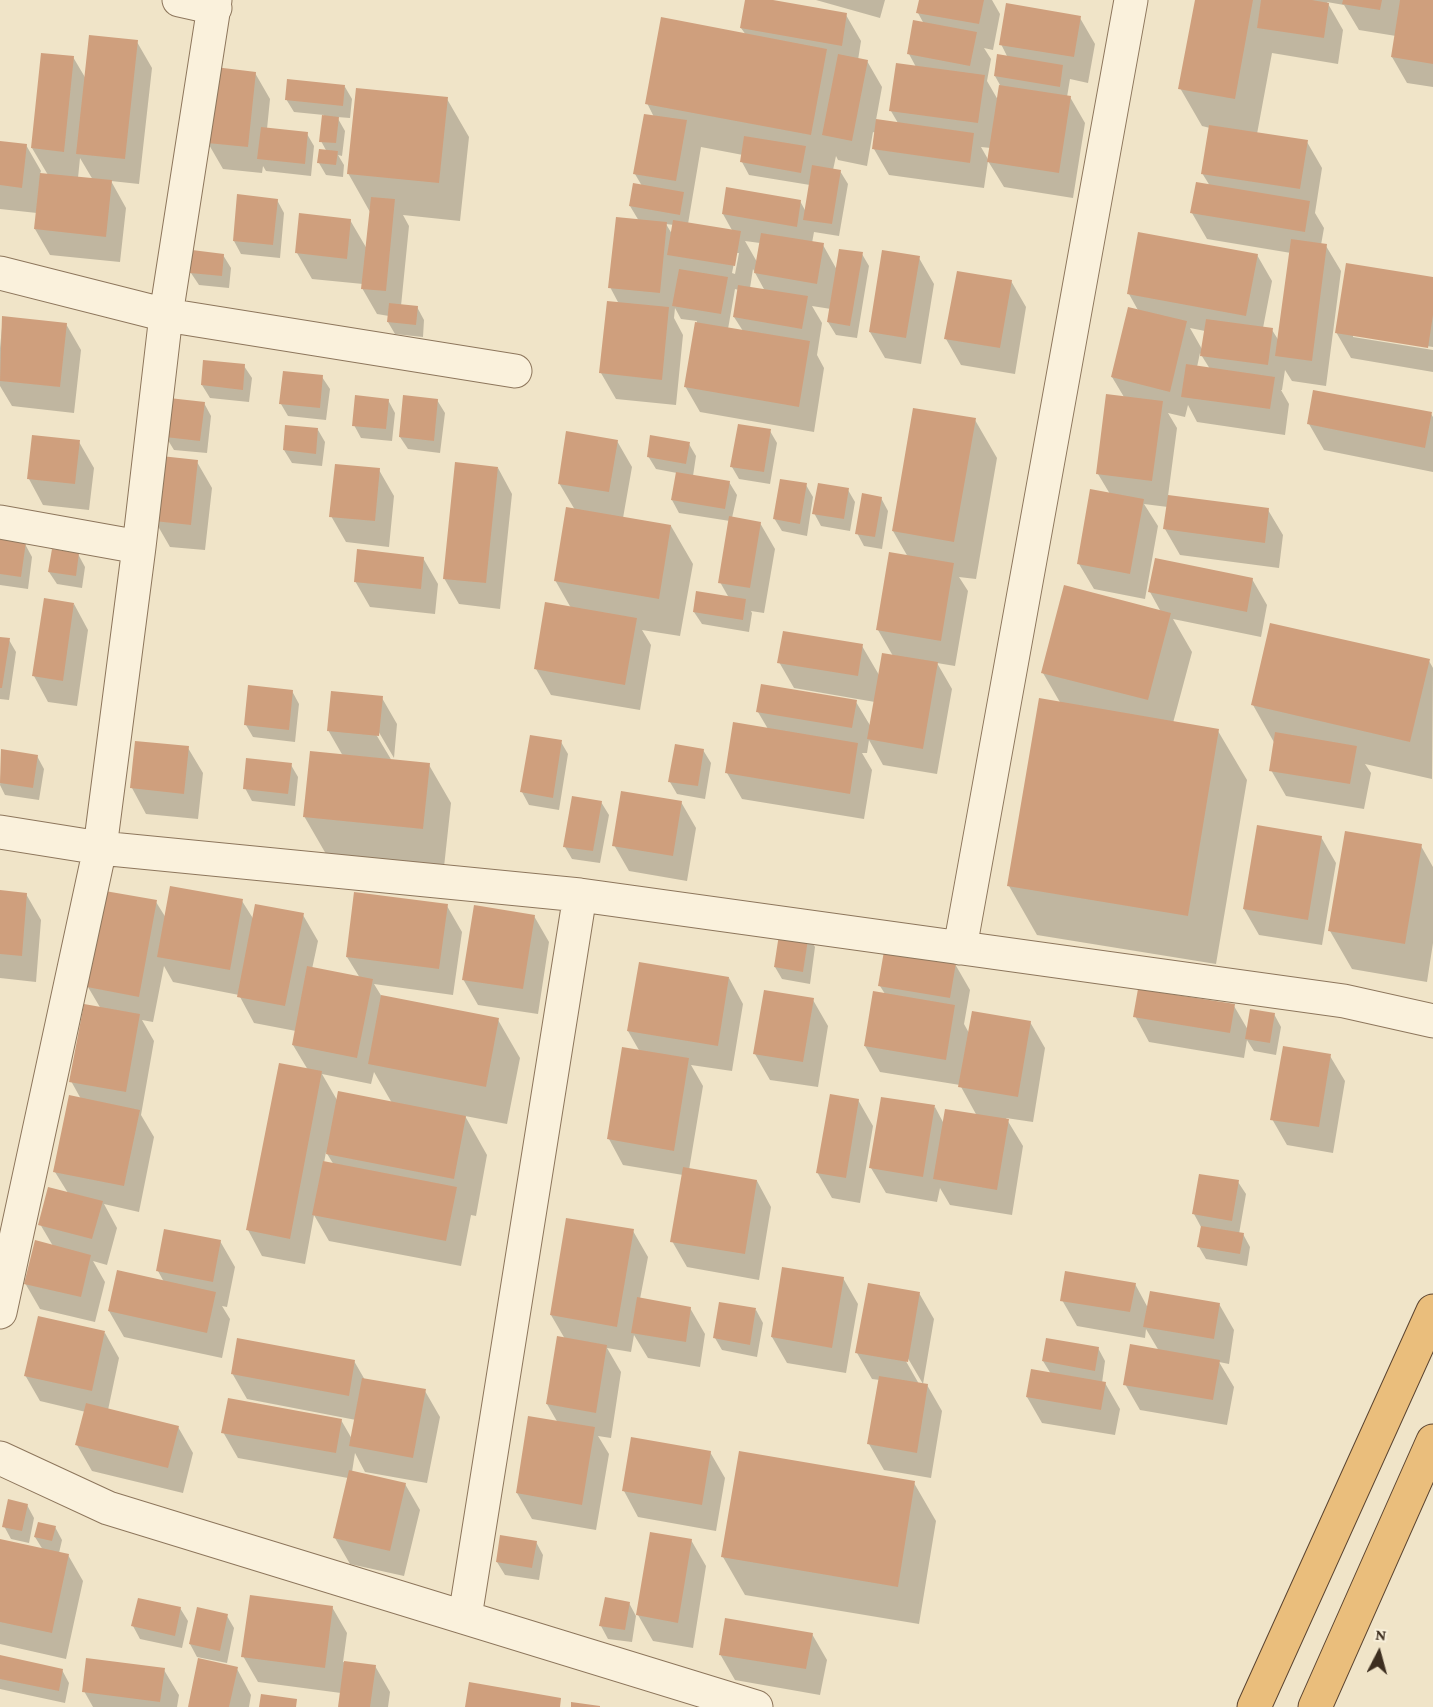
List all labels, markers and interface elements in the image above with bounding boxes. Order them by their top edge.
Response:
north arrow [1349,1623,1409,1683]
text: N [1375,1626,1387,1644]

